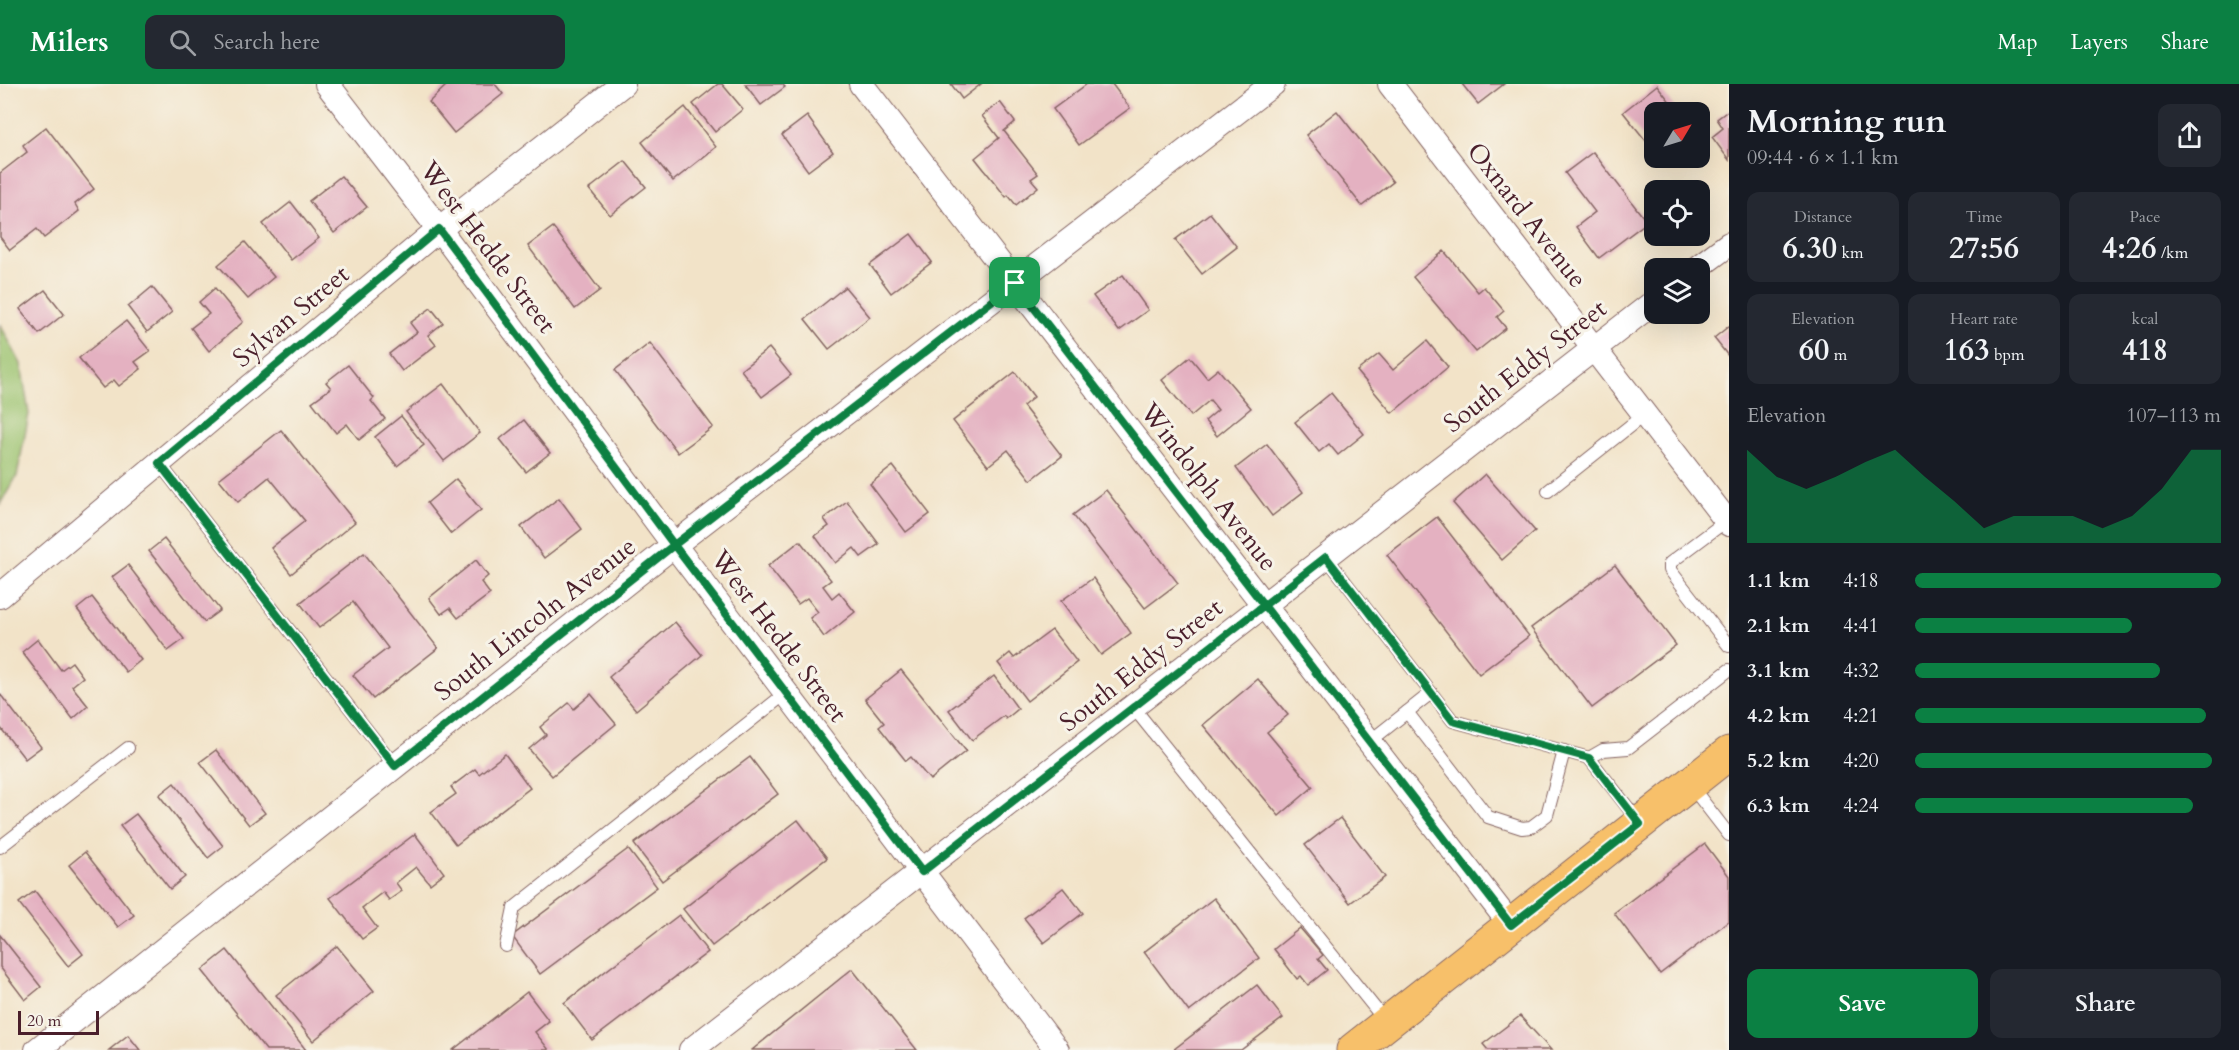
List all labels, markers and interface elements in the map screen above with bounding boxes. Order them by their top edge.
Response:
search box [145,15,565,69]
text: Milers [30,23,109,61]
icon: search [166,26,199,59]
text: Search here [214,27,320,57]
text: Map [1998,28,2038,57]
text: Layers [2071,28,2128,57]
text: Share [2161,28,2209,57]
text: Morning run [1747,99,1947,144]
north arrow [1644,102,1710,168]
map controls [1644,102,1710,324]
button: share [2158,104,2221,167]
street label: Oxnard Avenue [1459,135,1595,295]
text: 09:44 · 6 × 1.1 km [1747,144,1899,171]
street label: West Hedde Street [411,153,564,340]
button: locate [1644,180,1710,246]
text: Distance [1794,206,1852,228]
text: Time [1965,206,2003,228]
text: Pace [2130,206,2160,228]
text: 6.30 [1782,228,1837,269]
text: 27:56 [1949,228,2019,269]
text: 4:26 [2102,228,2157,269]
text: km [1837,242,1864,264]
text: /km [2157,242,2188,264]
street label: Sylvan Street [225,257,357,375]
pin [989,257,1040,308]
button: layers [1644,258,1710,324]
icon: arrive [998,266,1031,299]
street label: South Eddy Street [1436,291,1614,441]
text: Elevation [1791,308,1855,330]
text: Heart rate [1950,308,2018,330]
text: kcal [2132,308,2158,330]
text: 60 [1799,330,1829,371]
text: 163 [1943,330,1990,371]
text: 418 [2122,330,2168,371]
text: m [1829,344,1847,366]
text: bpm [1990,344,2025,366]
street label: Windolph Avenue [1132,395,1286,578]
text: Elevation [1747,402,1826,429]
text: 107–113 m [2126,402,2221,429]
street label: South Lincoln Avenue [427,529,643,709]
street label: West Hedde Street [702,542,855,729]
text: 1.1 km [1747,567,1810,594]
text: 4:18 [1843,567,1879,594]
street label: South Eddy Street [1052,590,1230,740]
text: 2.1 km [1747,612,1810,639]
text: 4:41 [1843,612,1879,639]
text: 3.1 km [1747,657,1810,684]
text: 4:32 [1843,657,1879,684]
text: 4.2 km [1747,702,1810,729]
text: 4:21 [1843,702,1879,729]
text: 5.2 km [1747,747,1810,774]
text: 4:20 [1843,747,1879,774]
text: 6.3 km [1747,792,1810,819]
text: 4:24 [1843,792,1879,819]
button: Save [1747,969,1978,1038]
button: Share [1990,969,2221,1038]
scale bar [18,1008,99,1036]
text: 20 m [27,1010,61,1032]

